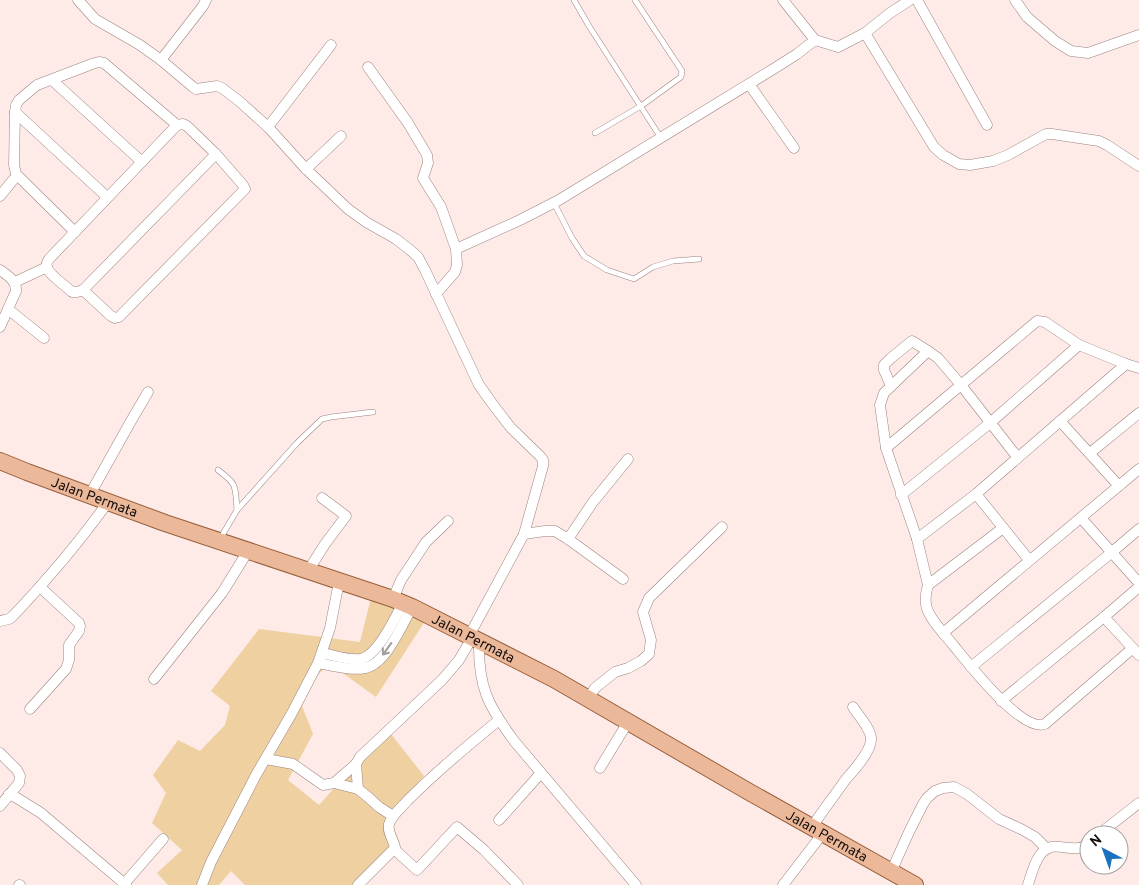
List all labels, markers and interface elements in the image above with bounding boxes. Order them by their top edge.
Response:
street label: Jalan Permata [48,475,140,522]
street label: Jalan Permata [428,611,517,668]
one-way arrow [382,642,392,656]
street label: Jalan Permata [782,807,870,867]
north arrow [1079,825,1129,875]
text: N [1087,832,1106,851]

